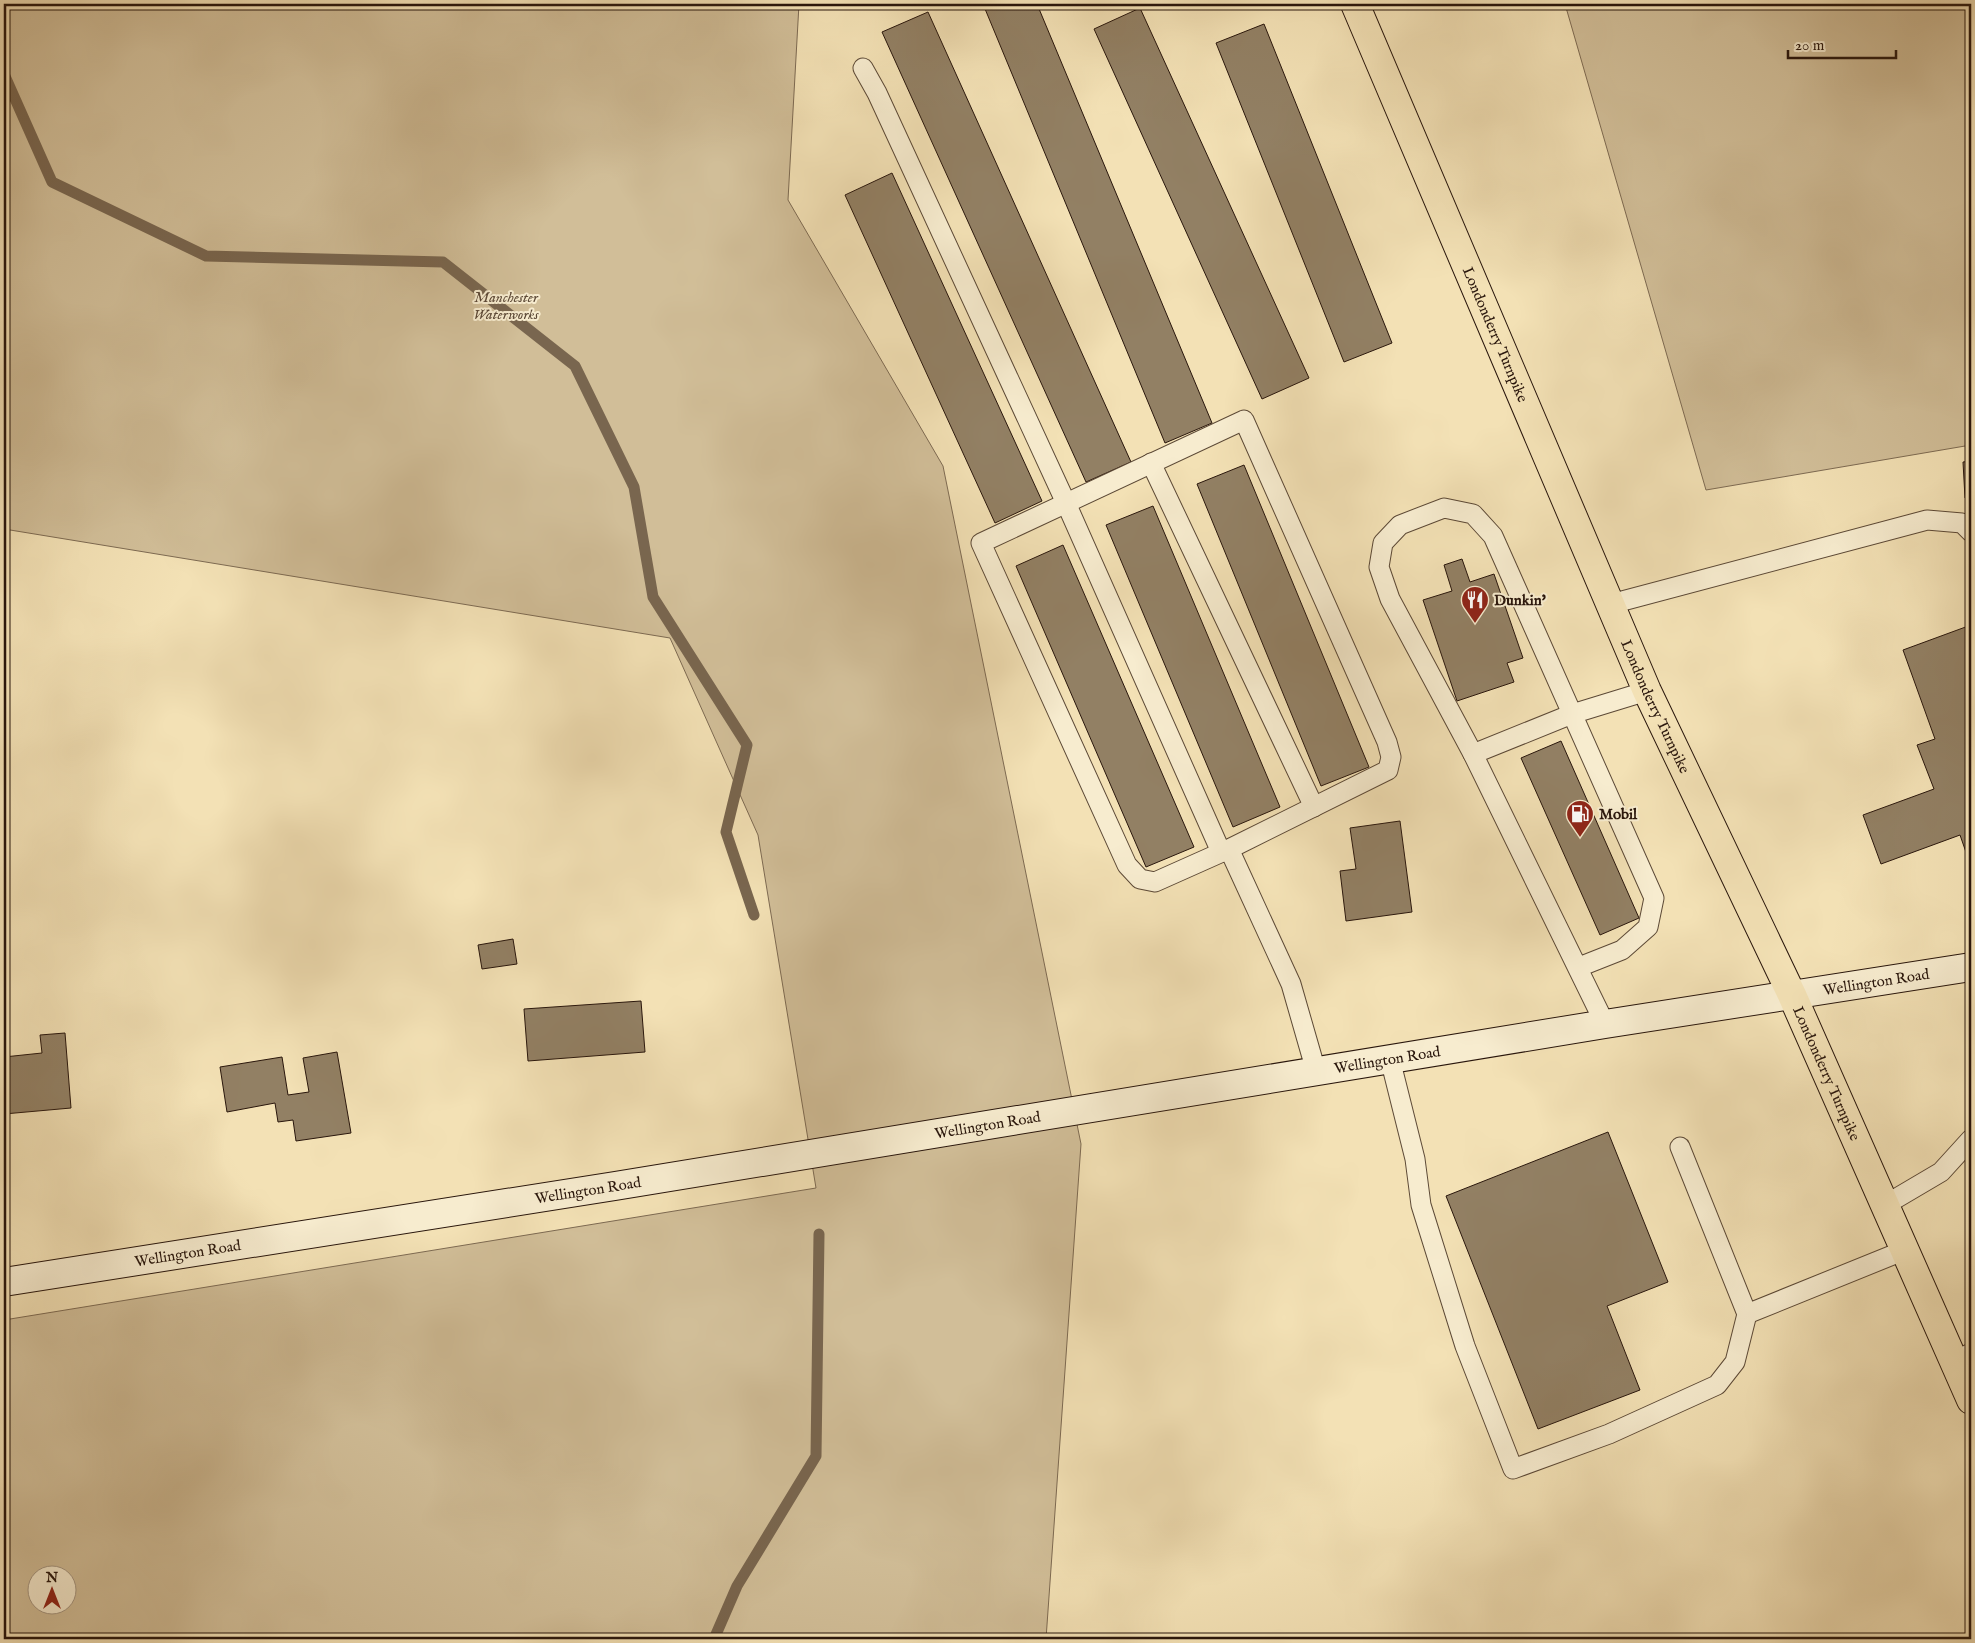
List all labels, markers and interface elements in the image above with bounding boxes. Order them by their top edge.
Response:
scale bar [1788,28,1895,60]
text: 20 m [1795,36,1825,55]
street label: Londonderry Turnpike [1458,264,1533,405]
park label: Manchester Waterworks [473,288,539,324]
restaurant icon: Dunkin' [1460,585,1490,624]
place label: Dunkin' [1494,591,1546,610]
street label: Londonderry Turnpike [1617,637,1694,777]
fuel station icon: Mobil [1565,799,1595,838]
place label: Mobil [1599,805,1638,824]
street label: Wellington Road [1822,964,1931,999]
street label: Londonderry Turnpike [1789,1003,1865,1144]
street label: Wellington Road [1333,1041,1443,1078]
street label: Wellington Road [933,1107,1043,1143]
street label: Wellington Road [533,1172,643,1208]
street label: Wellington Road [133,1235,243,1271]
north arrow [28,1566,78,1616]
text: N [45,1569,58,1587]

